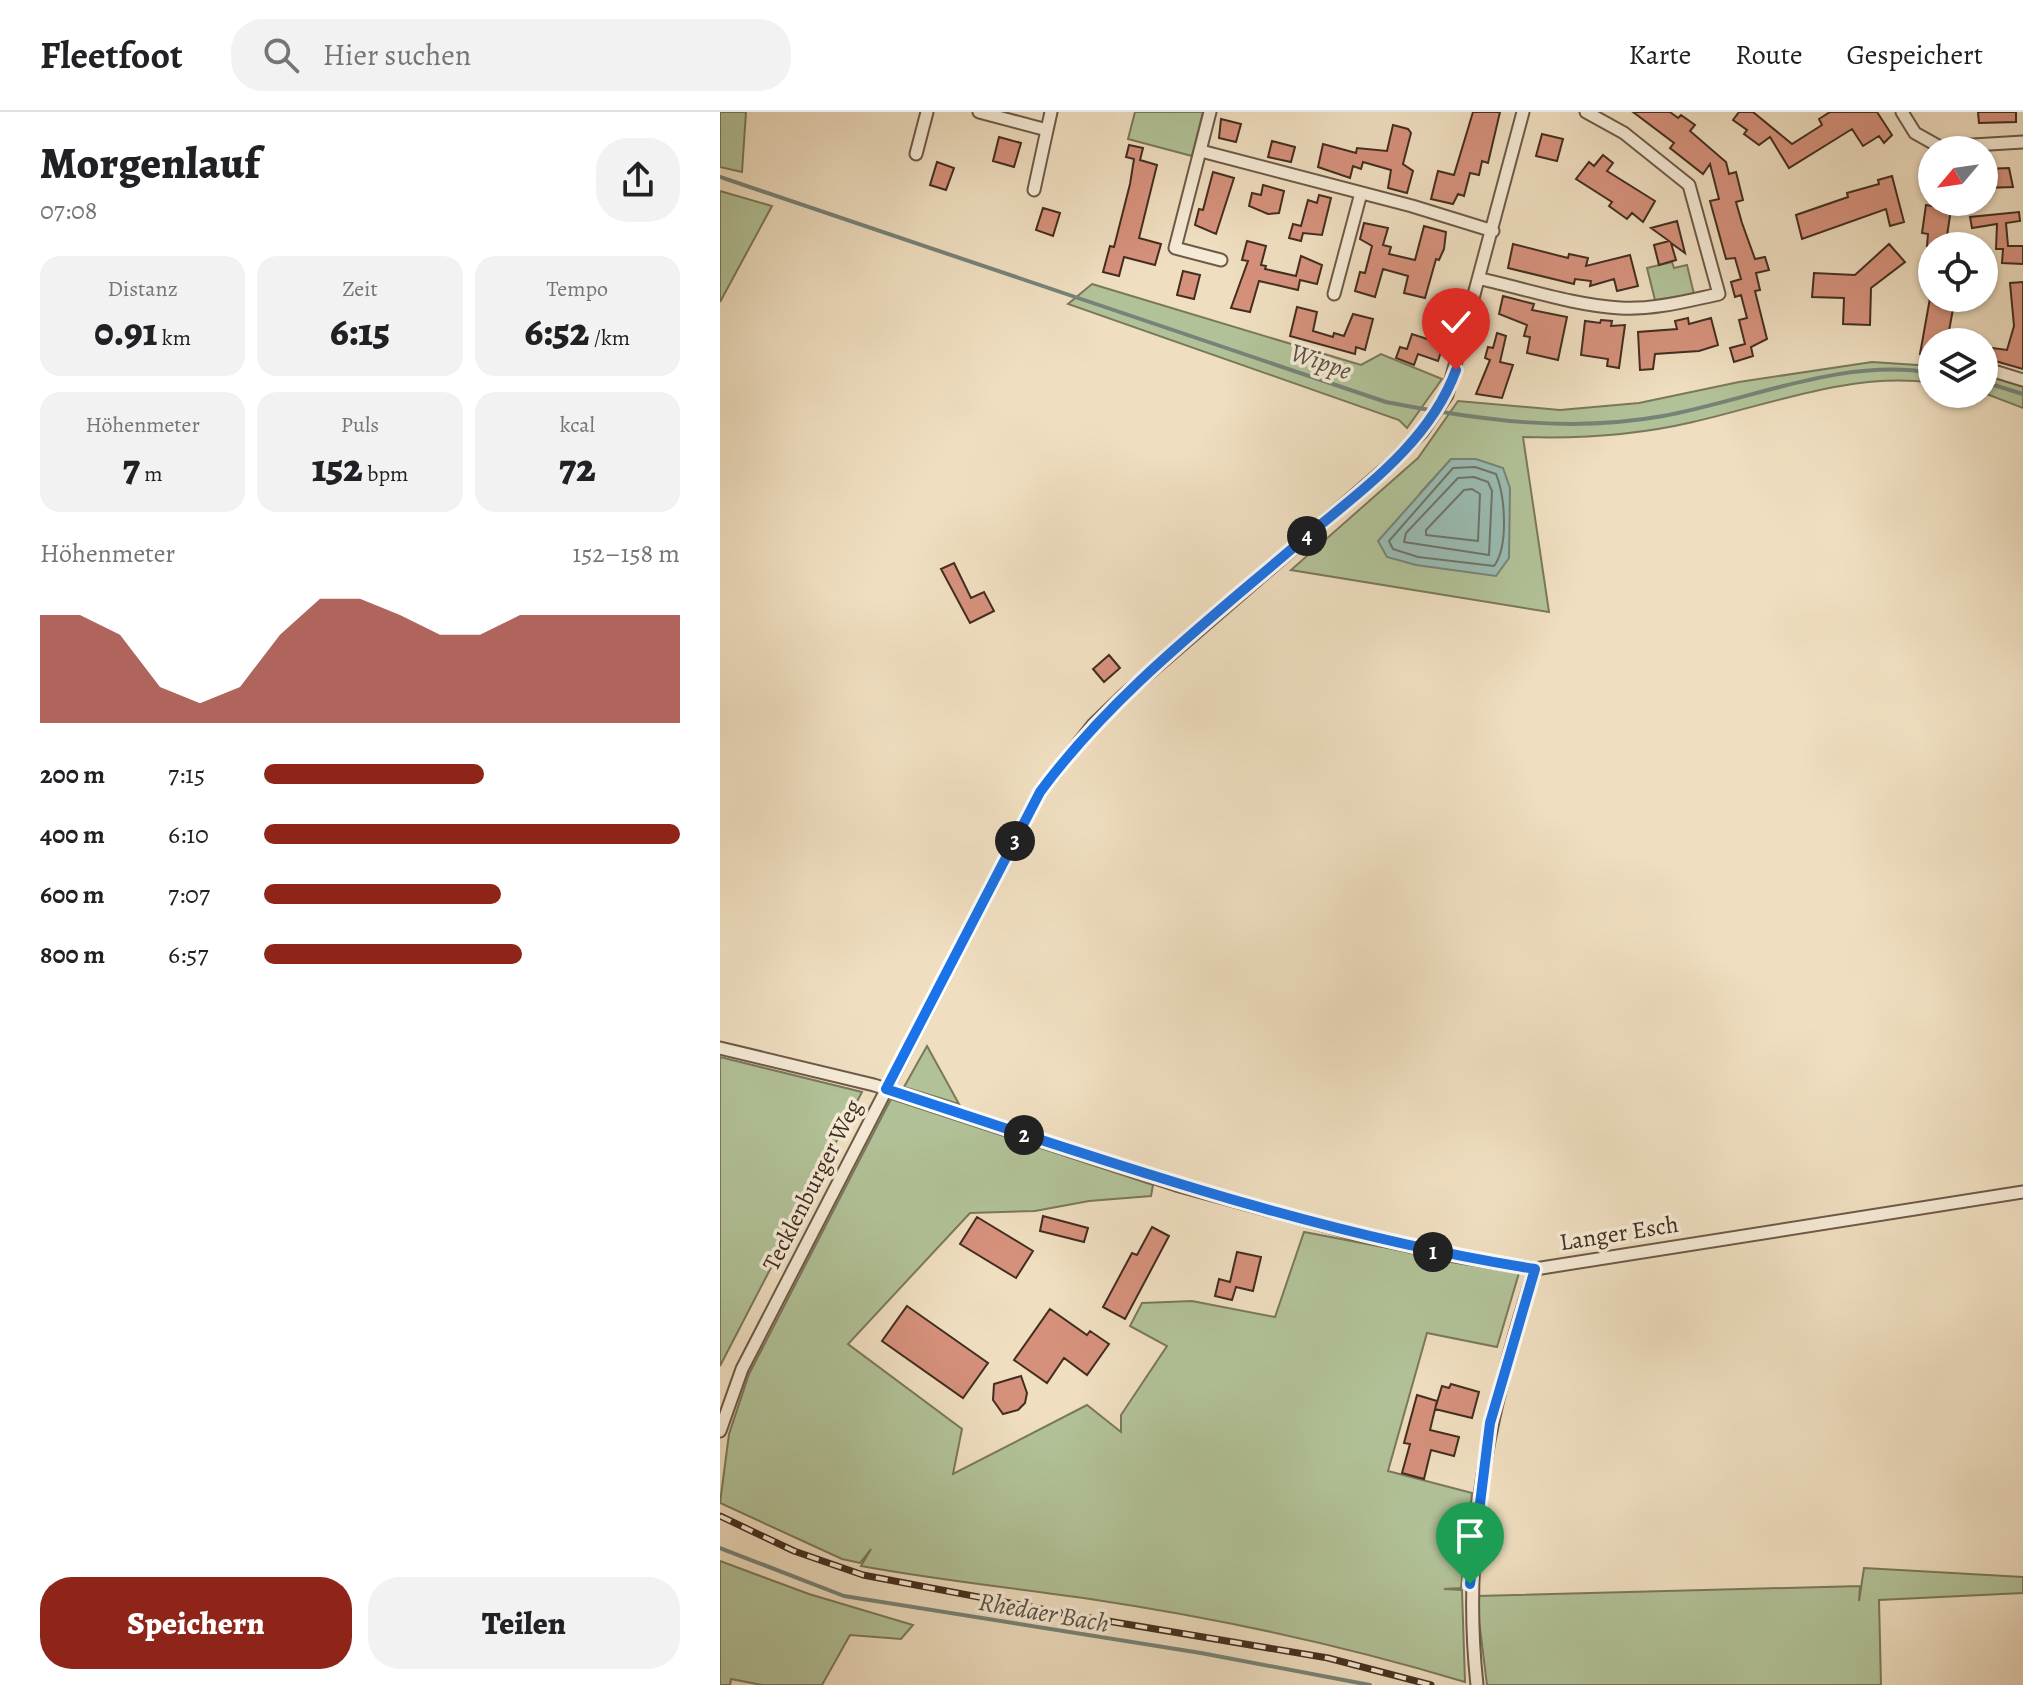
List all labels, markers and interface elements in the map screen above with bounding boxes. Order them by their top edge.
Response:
search box [231,19,791,91]
text: Fleetfoot [40,29,183,81]
icon: search [259,33,303,77]
text: Hier suchen [323,35,471,75]
text: Karte [1628,36,1691,74]
text: Route [1735,36,1803,74]
text: Gespeichert [1847,36,1983,74]
text: Morgenlauf [40,133,259,193]
north arrow [1918,136,1998,216]
map controls [1918,136,1998,408]
button: share [596,138,680,222]
text: 07:08 [40,193,97,228]
button: locate [1918,232,1998,312]
text: Distanz [108,274,178,304]
text: Zeit [342,274,378,304]
text: Tempo [547,274,608,304]
pin [1422,288,1490,370]
icon: check [1434,300,1478,344]
text: 0.91 [94,304,157,359]
text: 6:15 [330,304,390,359]
text: 6:52 [524,304,589,359]
text: km [157,323,191,353]
text: /km [589,323,630,353]
button: layers [1918,328,1998,408]
water label: Wippe [1286,335,1356,388]
text: Höhenmeter [85,410,200,440]
text: Puls [341,410,379,440]
text: kcal [560,410,595,440]
text: 7 [123,440,140,495]
text: 152 [312,440,363,495]
text: 72 [559,440,596,495]
text: m [140,459,163,489]
text: bpm [363,459,408,489]
pin: 4 [1287,516,1327,556]
text: 4 [1302,521,1312,551]
text: Höhenmeter [40,536,175,571]
text: 152–158 m [572,536,680,571]
text: 200 m [40,757,105,792]
text: 7:15 [168,757,205,792]
text: 400 m [40,817,105,852]
text: 6:10 [168,817,209,852]
pin: 3 [995,821,1035,861]
text: 3 [1010,826,1020,856]
text: 600 m [40,877,105,912]
text: 7:07 [168,877,210,912]
text: 800 m [40,937,105,972]
text: 6:57 [168,937,208,972]
street label: Tecklenburger Weg [755,1094,869,1276]
pin: 2 [1004,1115,1044,1155]
text: 2 [1019,1120,1029,1150]
street label: Langer Esch [1557,1208,1681,1258]
pin: 1 [1413,1232,1453,1272]
text: 1 [1429,1237,1437,1267]
pin [1436,1502,1504,1584]
icon: arrive [1448,1514,1492,1558]
button: Speichern [40,1577,352,1669]
button: Teilen [368,1577,680,1669]
water label: Rhedaer Bach [976,1584,1112,1641]

